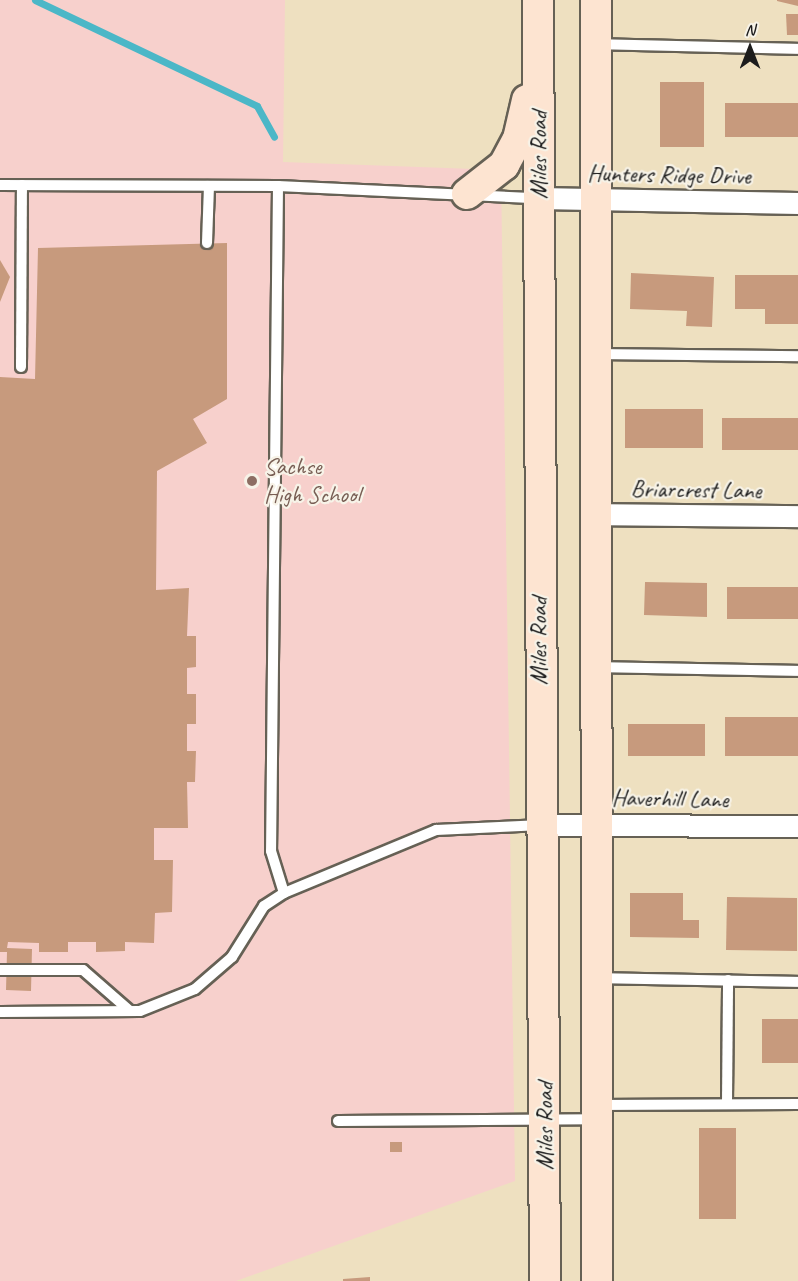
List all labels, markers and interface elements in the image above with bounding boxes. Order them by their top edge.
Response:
north arrow [720,18,780,78]
text: N [745,20,755,40]
street label: Miles Road [525,111,553,199]
street label: Hunters Ridge Drive [587,159,751,191]
place label: Sachse High School [264,453,359,509]
marker: Sachse High School [245,474,259,488]
street label: Briarcrest Lane [630,474,762,506]
street label: Miles Road [525,597,553,685]
street label: Haverhill Lane [611,784,729,814]
street label: Miles Road [531,1082,559,1170]

